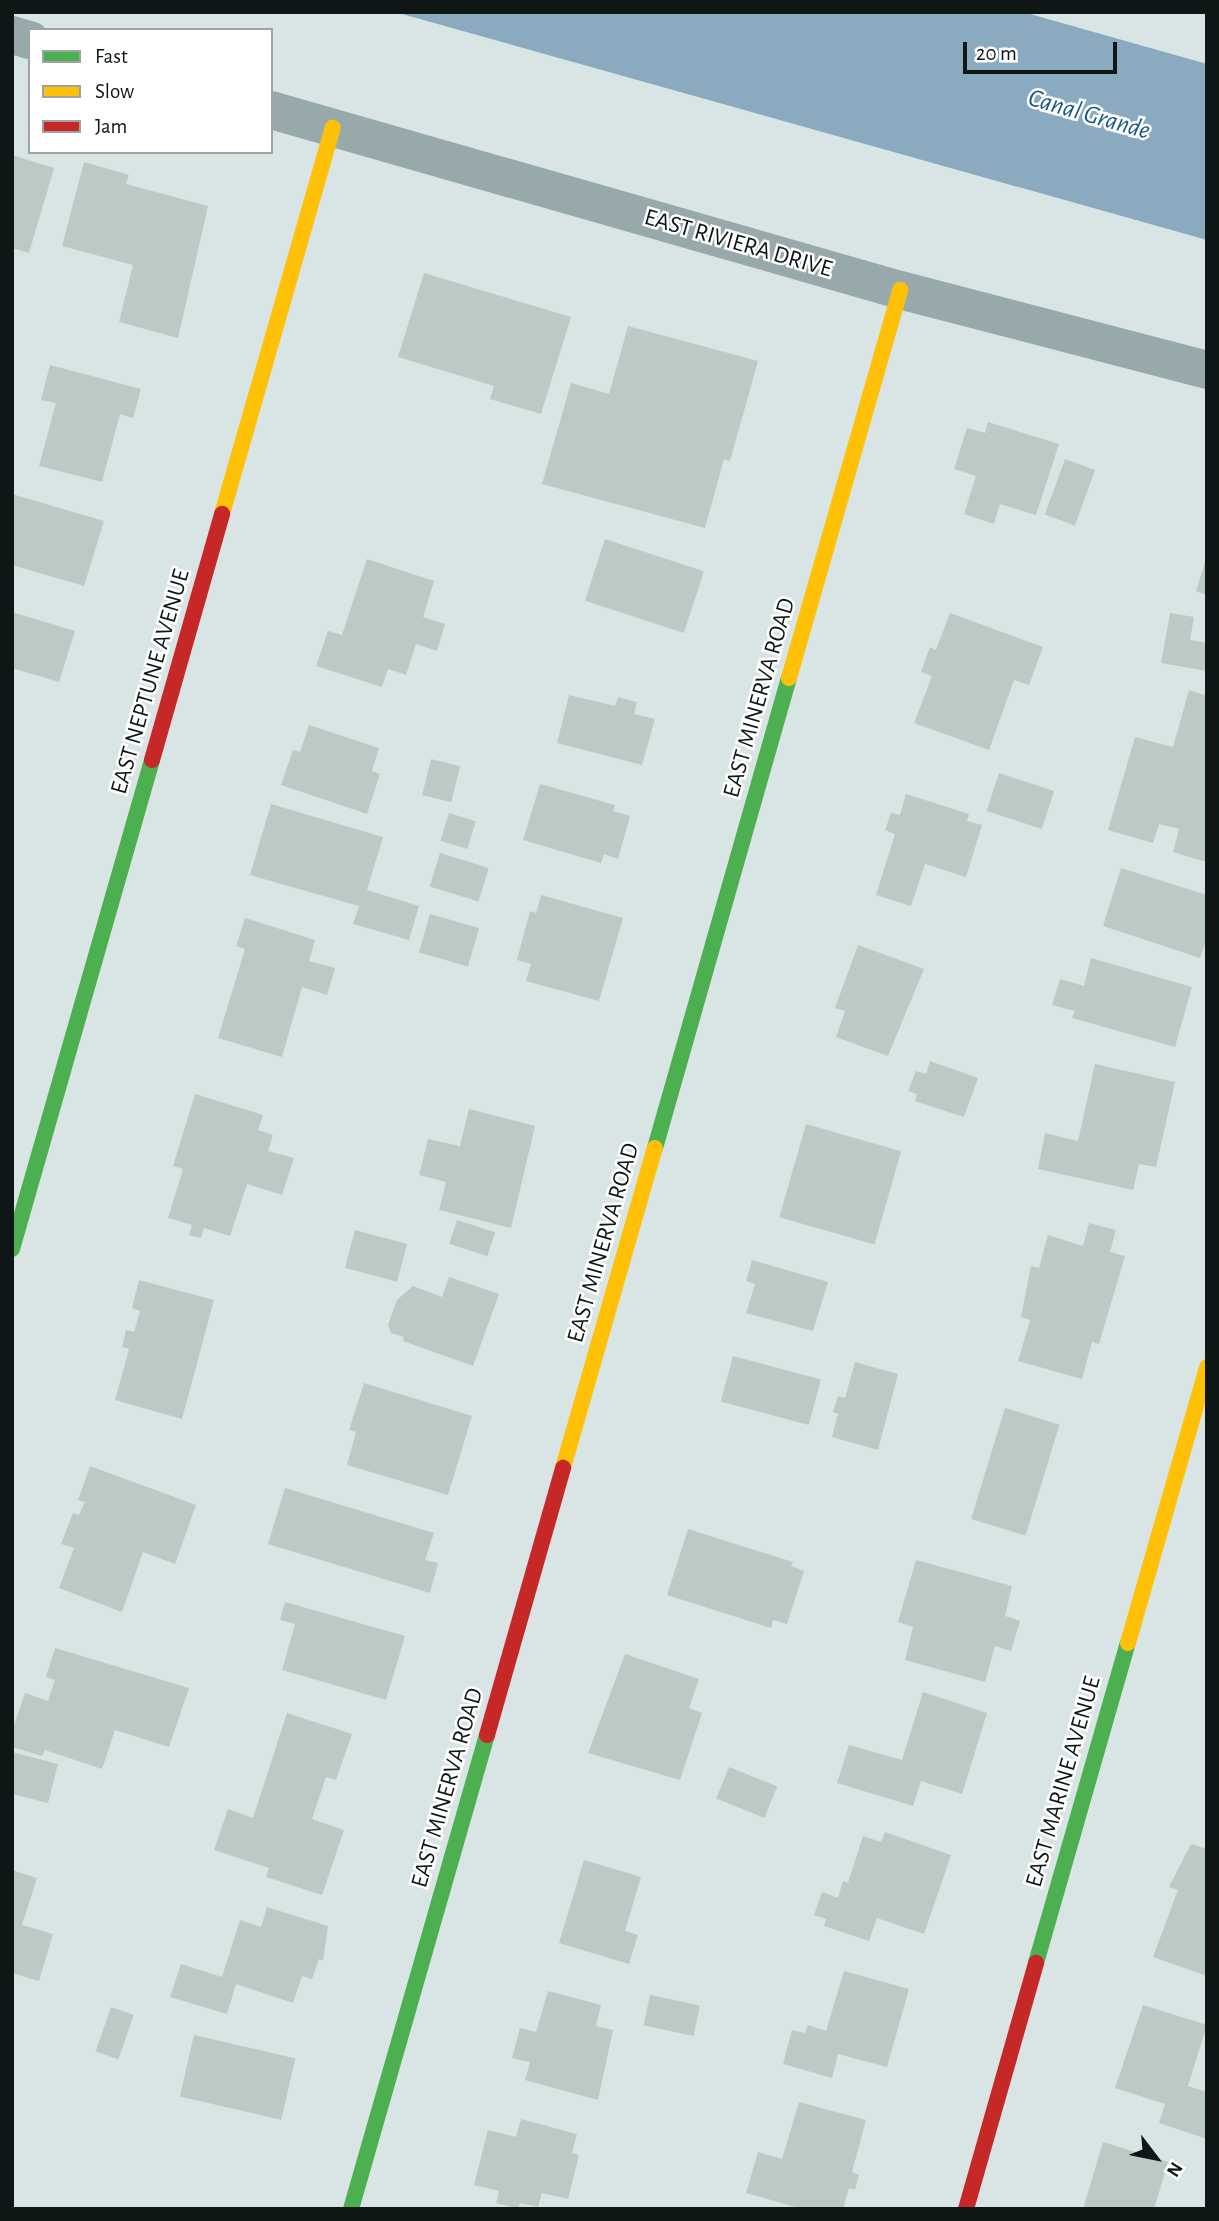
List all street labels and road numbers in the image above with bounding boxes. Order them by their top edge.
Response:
street label: EAST RIVIERA DRIVE [641,203,835,285]
street label: EAST NEPTUNE AVENUE [105,566,197,798]
street label: EAST MINERVA ROAD [718,595,802,801]
street label: EAST MINERVA ROAD [562,1140,646,1346]
street label: EAST MARINE AVENUE [1020,1673,1108,1891]
street label: EAST MINERVA ROAD [406,1685,490,1891]

